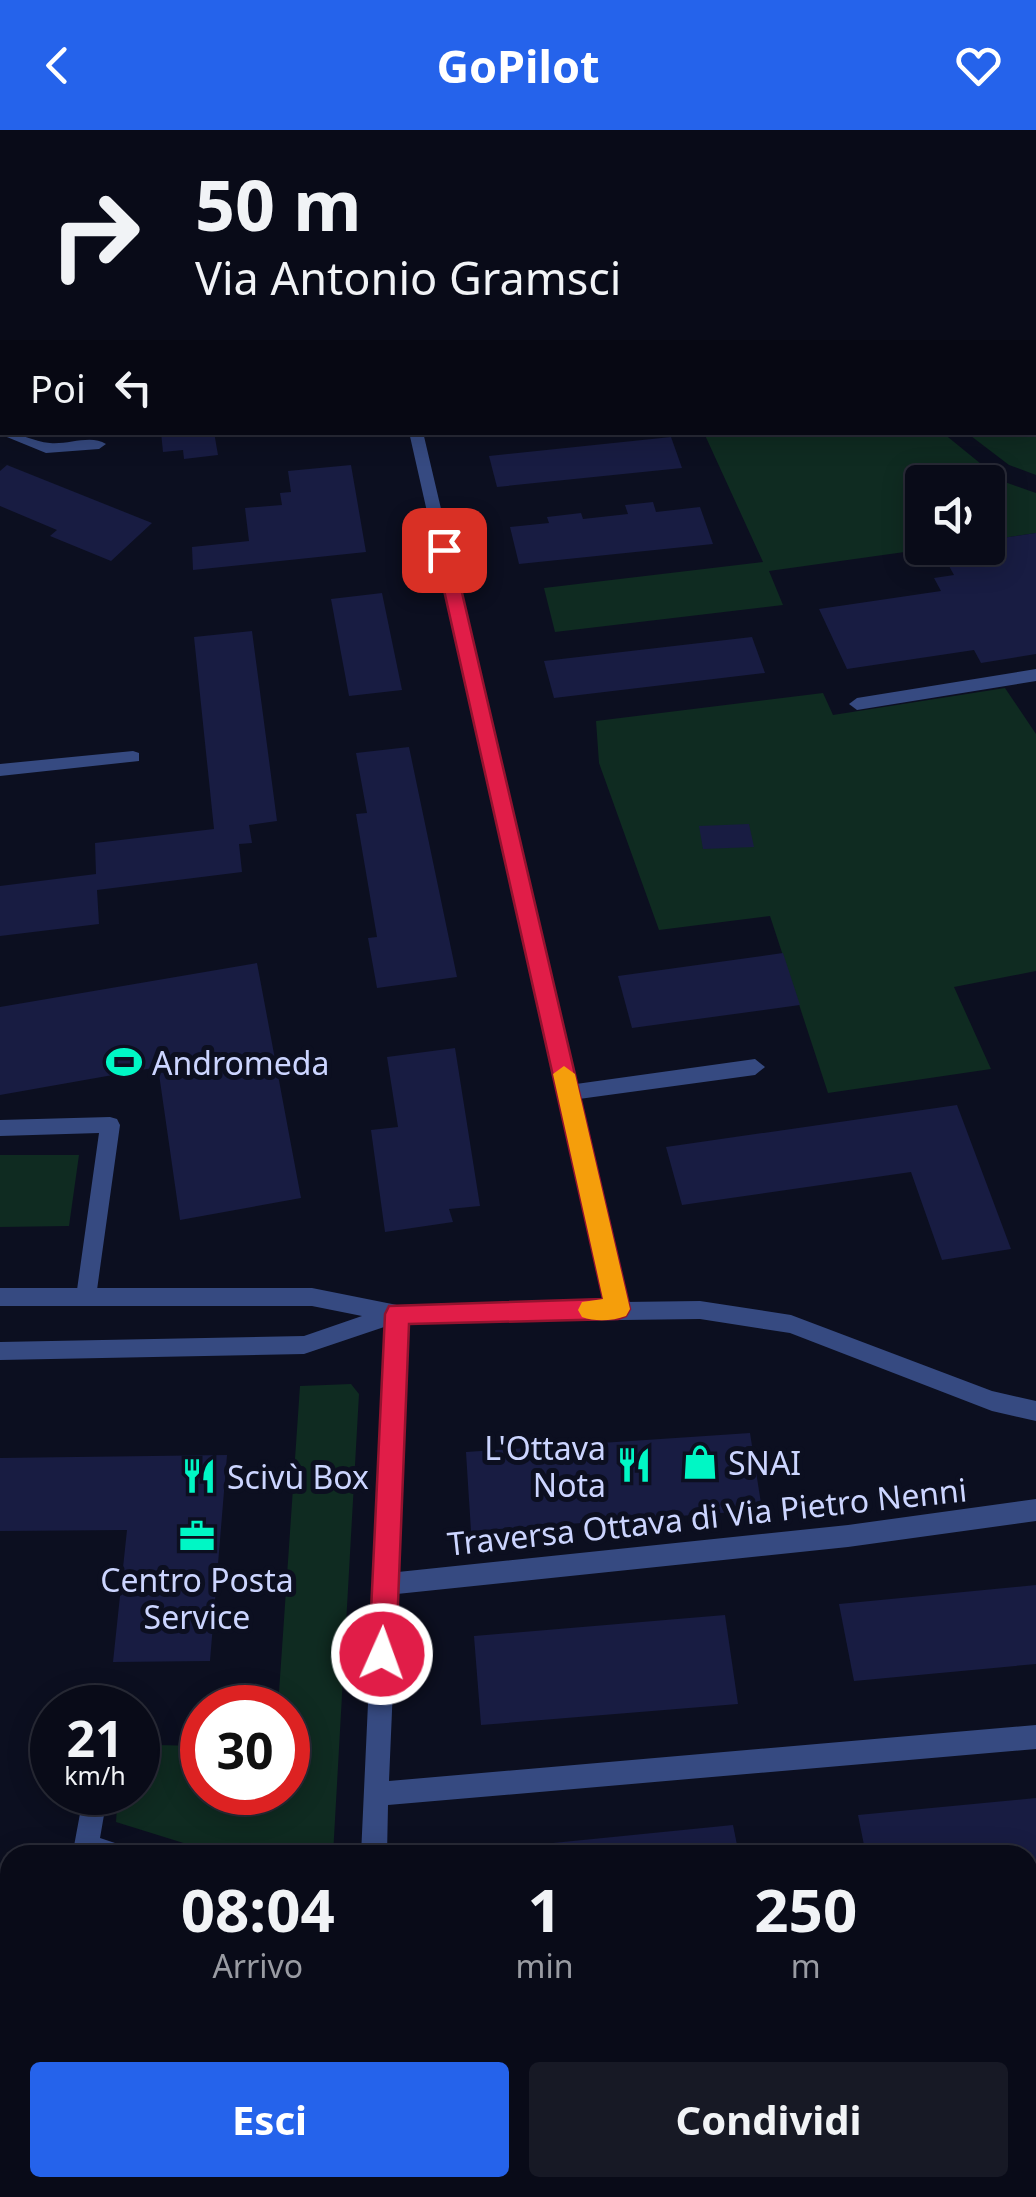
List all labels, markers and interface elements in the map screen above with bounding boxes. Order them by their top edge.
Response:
text: GoPilot [436,35,600,96]
icon: back [30,38,85,93]
icon: heart [951,38,1006,93]
text: 50 m [195,156,362,252]
icon: right [30,170,160,300]
text: Via Antonio Gramsci [195,247,621,308]
icon: left [106,360,161,415]
text: Poi [30,362,86,414]
map controls [905,465,1005,565]
button: sound [905,465,1005,565]
pin [402,508,487,593]
icon: arrive [417,523,472,578]
place label: Andromeda [152,1041,329,1084]
sports icon: Andromeda [105,1043,143,1081]
place label: L'Ottava Nota [484,1426,606,1506]
place label: SNAI [728,1441,801,1484]
shop icon: SNAI [681,1443,719,1481]
restaurant icon: L'Ottava Nota [615,1446,653,1484]
place label: Scivù Box [227,1455,369,1498]
restaurant icon: Scivù Box [180,1457,218,1495]
street label: Traversa Ottava di Via Pietro Nenni [445,1467,969,1565]
office icon: Centro Posta Service [178,1517,216,1555]
place label: Centro Posta Service [100,1558,294,1638]
position arrow [330,1602,434,1706]
speed limit sign: 30 [180,1685,310,1815]
text: 21 [66,1704,124,1772]
text: km/h [64,1758,126,1792]
text: 08:04 [181,1868,335,1950]
text: 1 [527,1868,562,1950]
text: 250 [754,1868,857,1950]
text: Arrivo [212,1944,303,1987]
text: min [516,1944,574,1987]
text: m [791,1944,821,1987]
button: Esci [30,2062,509,2177]
button: Condividi [529,2062,1008,2177]

